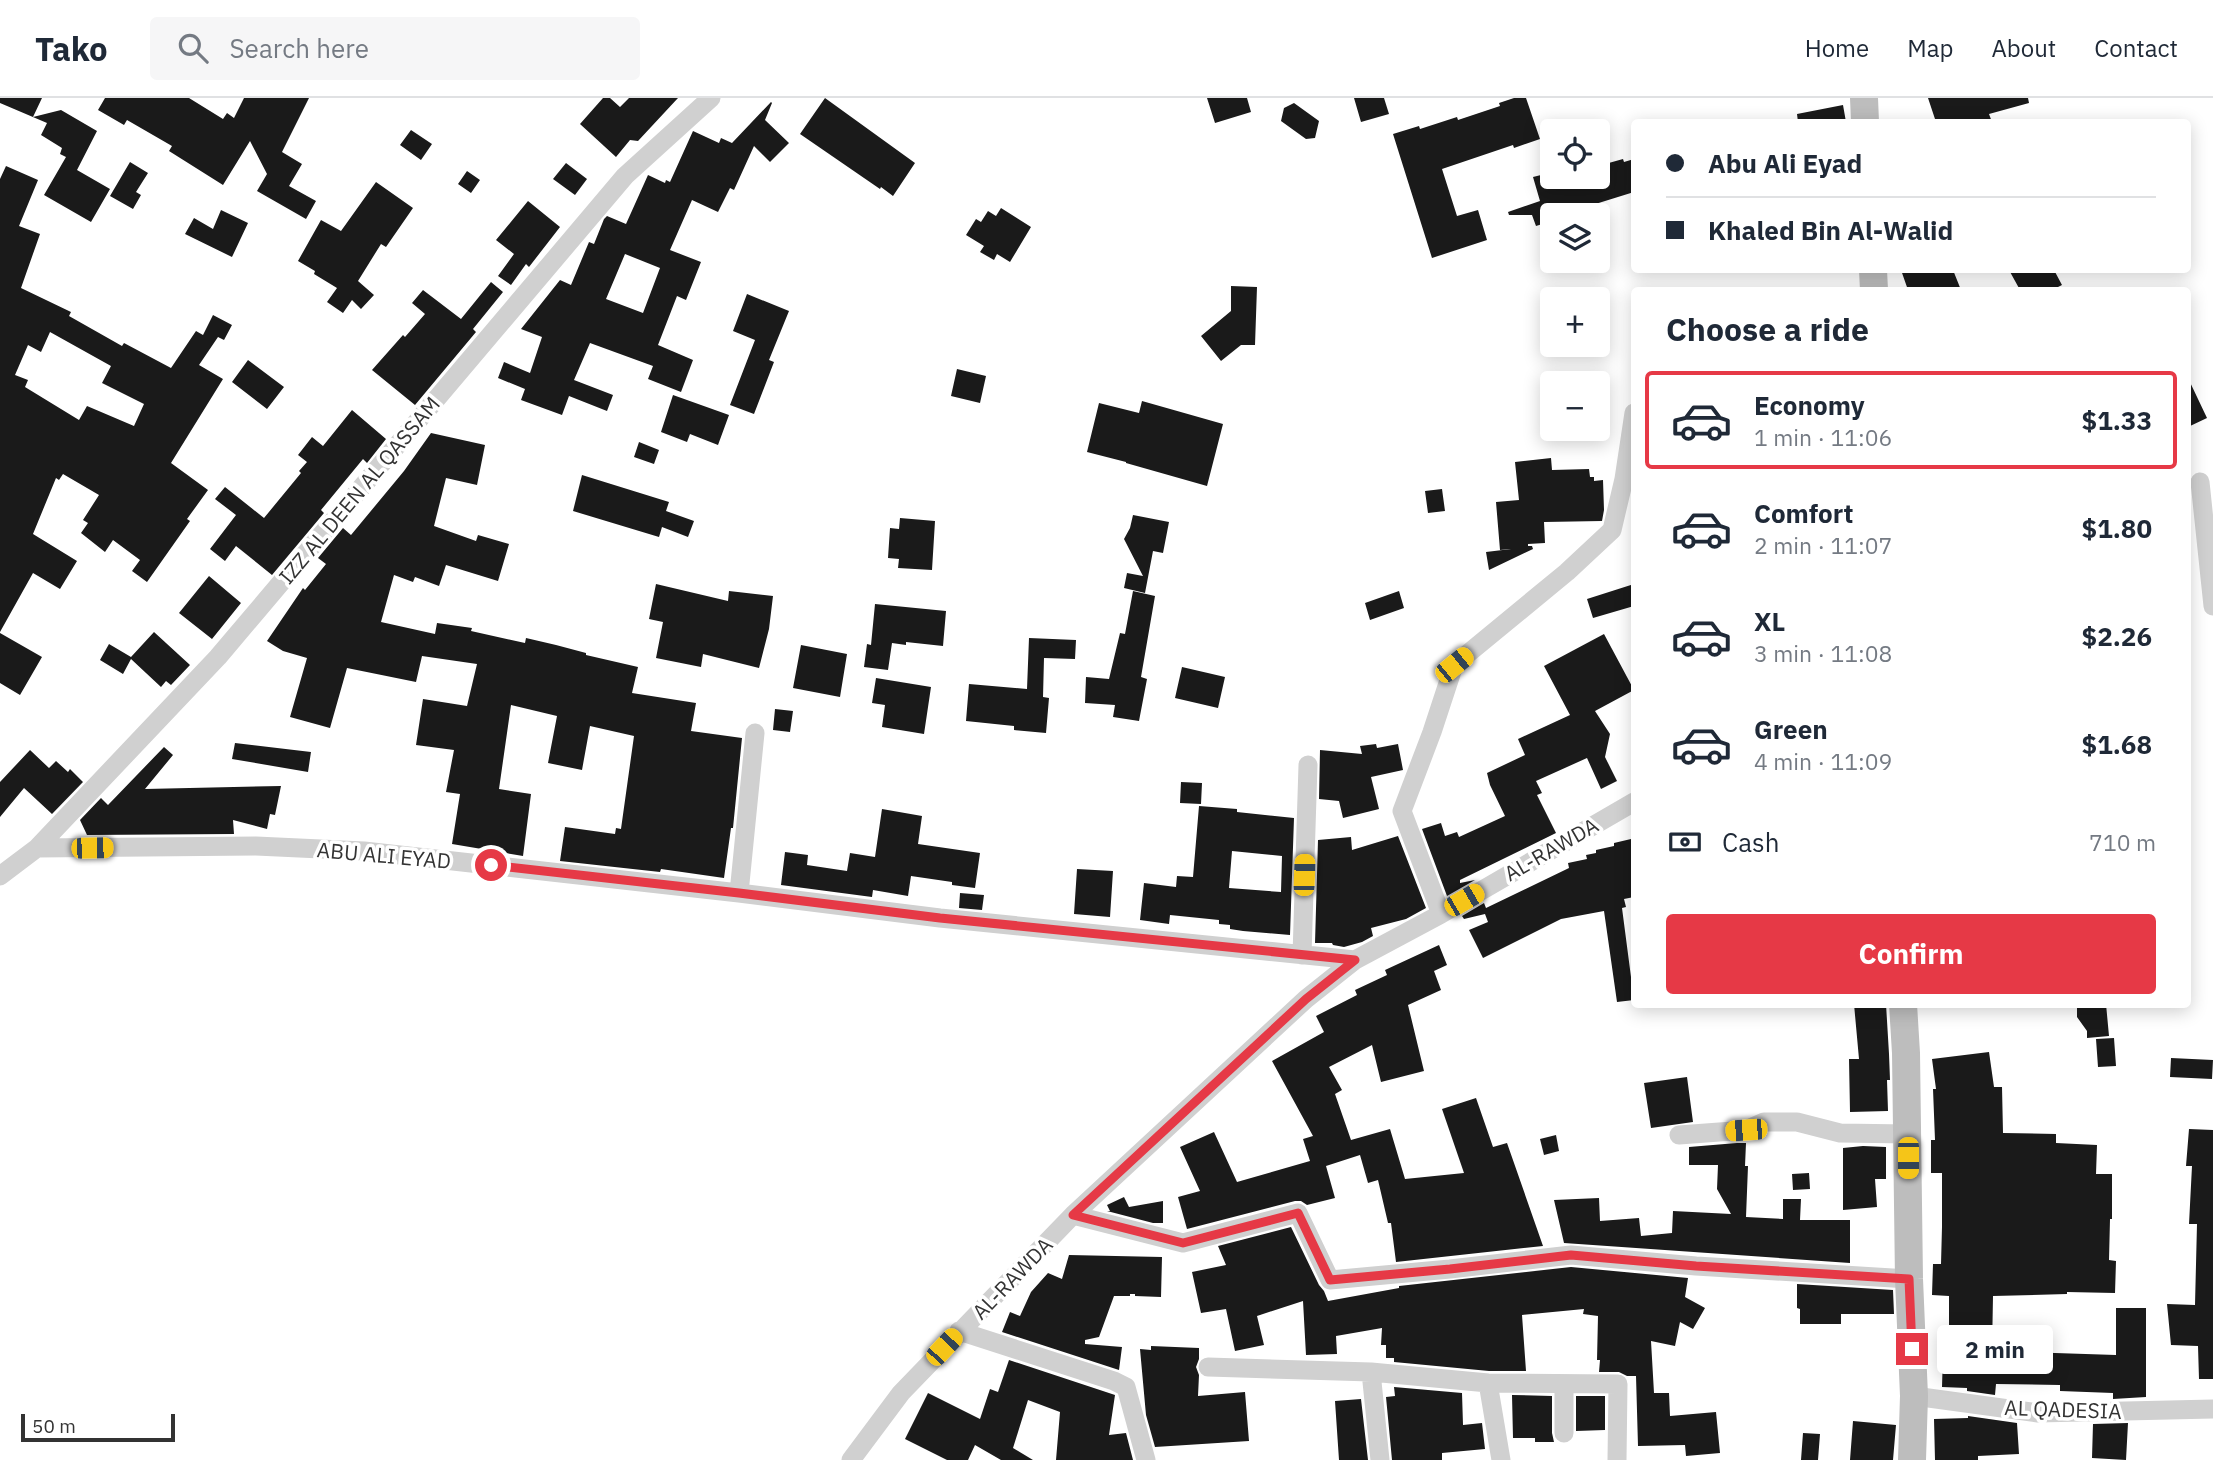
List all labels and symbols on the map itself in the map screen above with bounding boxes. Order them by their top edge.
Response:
street label: IZZ AL DEEN AL QASSAM [272,390,446,590]
car [1432,644,1477,686]
street label: AL-RAWDA [1499,811,1603,887]
street label: ABU ALI EYAD [316,835,452,875]
car [71,837,114,859]
route start [475,849,507,881]
car [1293,854,1316,896]
car [1441,880,1488,920]
car [1725,1118,1768,1142]
car [1898,1137,1919,1179]
street label: AL-RAWDA [966,1231,1058,1325]
car [922,1324,967,1370]
callout: 2 min [1937,1324,2052,1374]
route end [1896,1333,1928,1365]
street label: AL QADESIA [2004,1393,2122,1425]
scale bar [21,1411,175,1443]

